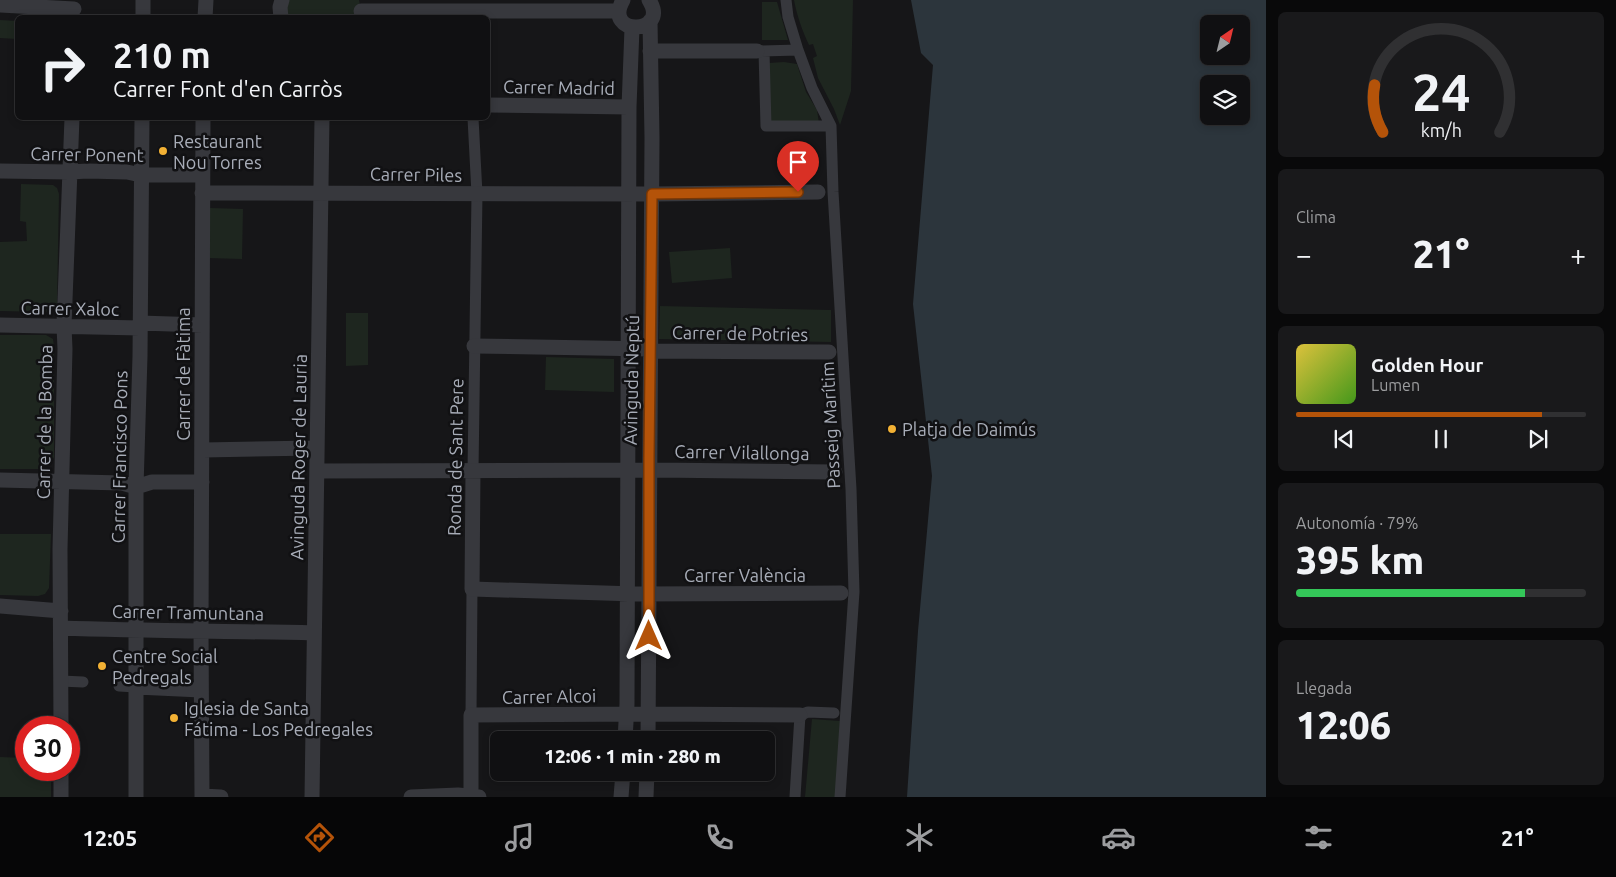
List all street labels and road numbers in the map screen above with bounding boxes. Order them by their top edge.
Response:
street label: Carrer Madrid [503,76,615,98]
street label: Carrer Ponent [30,143,144,165]
street label: Carrer Piles [370,163,463,185]
street label: Carrer Xaloc [20,297,120,319]
street label: Carrer de Fàtima [173,307,193,441]
street label: Avinguda Neptú [620,315,642,445]
street label: Carrer de Potries [672,322,809,344]
street label: Carrer de la Bomba [33,344,55,500]
street label: Avinguda Roger de Lauria [286,354,310,560]
street label: Passeig Marítim [817,361,843,489]
street label: Carrer Francisco Pons [107,370,131,544]
street label: Ronda de Sant Pere [444,378,466,536]
street label: Carrer Vilallonga [674,441,810,463]
street label: Carrer València [684,565,806,585]
street label: Carrer Tramuntana [112,601,264,623]
street label: Carrer Alcoi [502,685,596,707]

